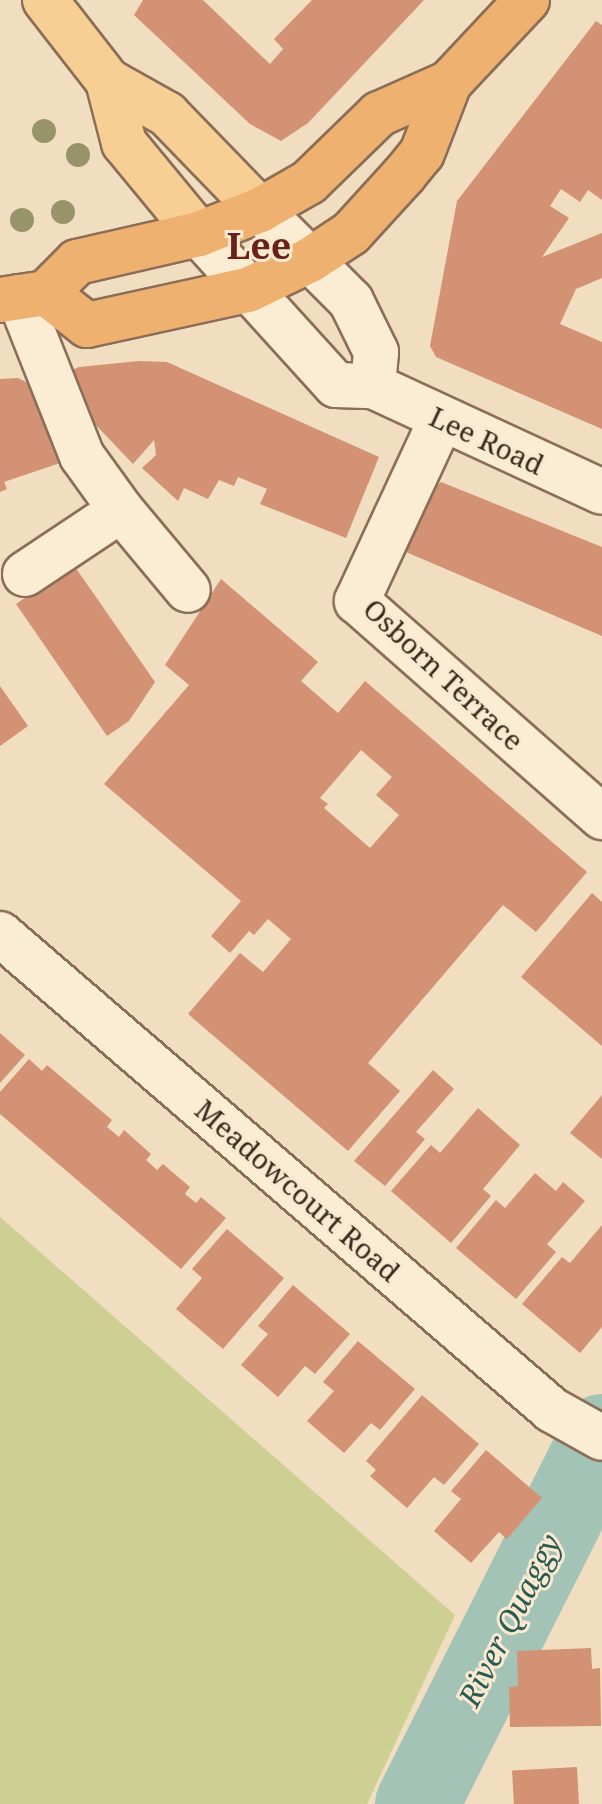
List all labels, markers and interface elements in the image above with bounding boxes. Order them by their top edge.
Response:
district label: Lee [227,224,291,268]
street label: Lee Road [425,399,549,481]
street label: Osborn Terrace [357,591,531,757]
street label: Meadowcourt Road [189,1092,407,1288]
water label: River Quaggy [451,1528,569,1712]

